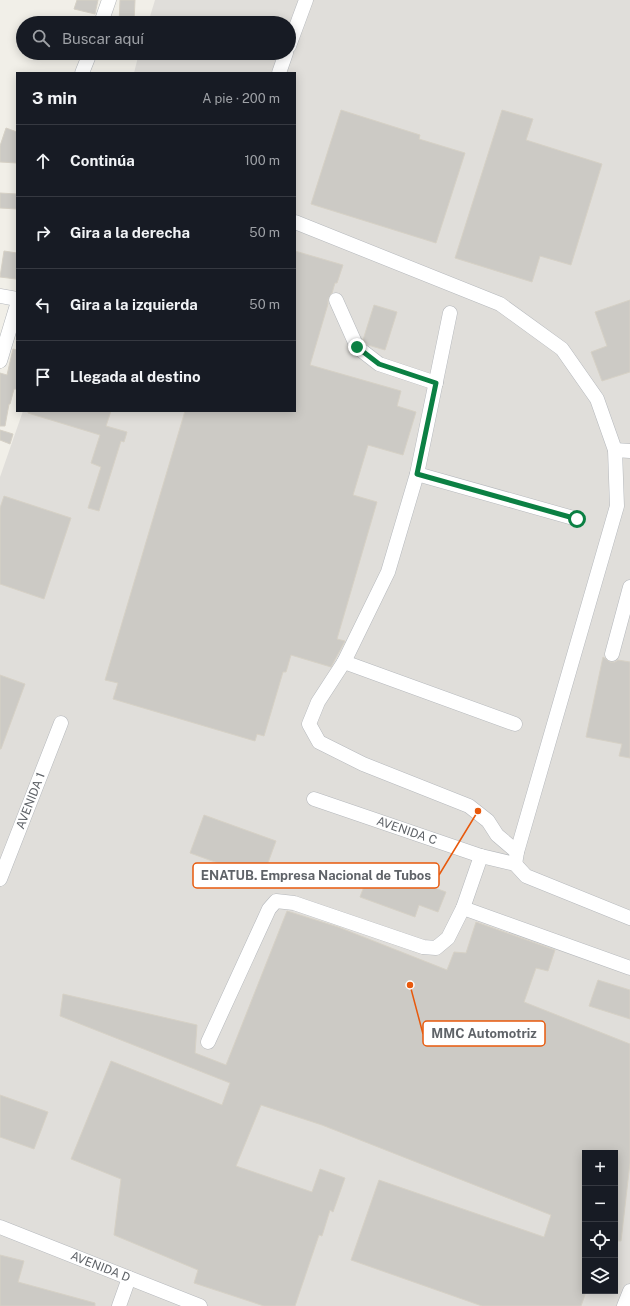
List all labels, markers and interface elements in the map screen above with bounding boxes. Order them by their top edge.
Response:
search box [16,16,296,60]
icon: search [30,27,52,49]
text: Buscar aquí [62,30,144,47]
text: 3 min [32,88,77,108]
text: A pie · 200 m [202,91,280,106]
icon: ahead [32,150,54,172]
text: Continúa [70,152,135,169]
text: 100 m [244,153,280,168]
icon: right [32,222,54,244]
text: Gira a la derecha [70,224,190,241]
text: 50 m [249,225,280,240]
icon: left [32,294,54,316]
text: Gira a la izquierda [70,296,198,313]
text: 50 m [249,297,280,312]
route end [348,338,366,356]
icon: arrive [32,366,54,388]
text: Llegada al destino [70,368,201,385]
route start [568,510,586,528]
street label: AVENIDA 1 [13,770,48,831]
street label: AVENIDA C [375,814,439,847]
callout: ENATUB. Empresa Nacional de Tubos [193,863,439,888]
text: ENATUB. Empresa Nacional de Tubos [201,868,431,883]
callout: MMC Automotriz [423,1021,545,1046]
text: MMC Automotriz [431,1026,537,1041]
map controls [582,1150,618,1294]
button: + [582,1150,618,1186]
button: − [582,1186,618,1222]
button: locate [582,1222,618,1258]
street label: AVENIDA D [69,1249,132,1285]
button: layers [582,1258,618,1294]

